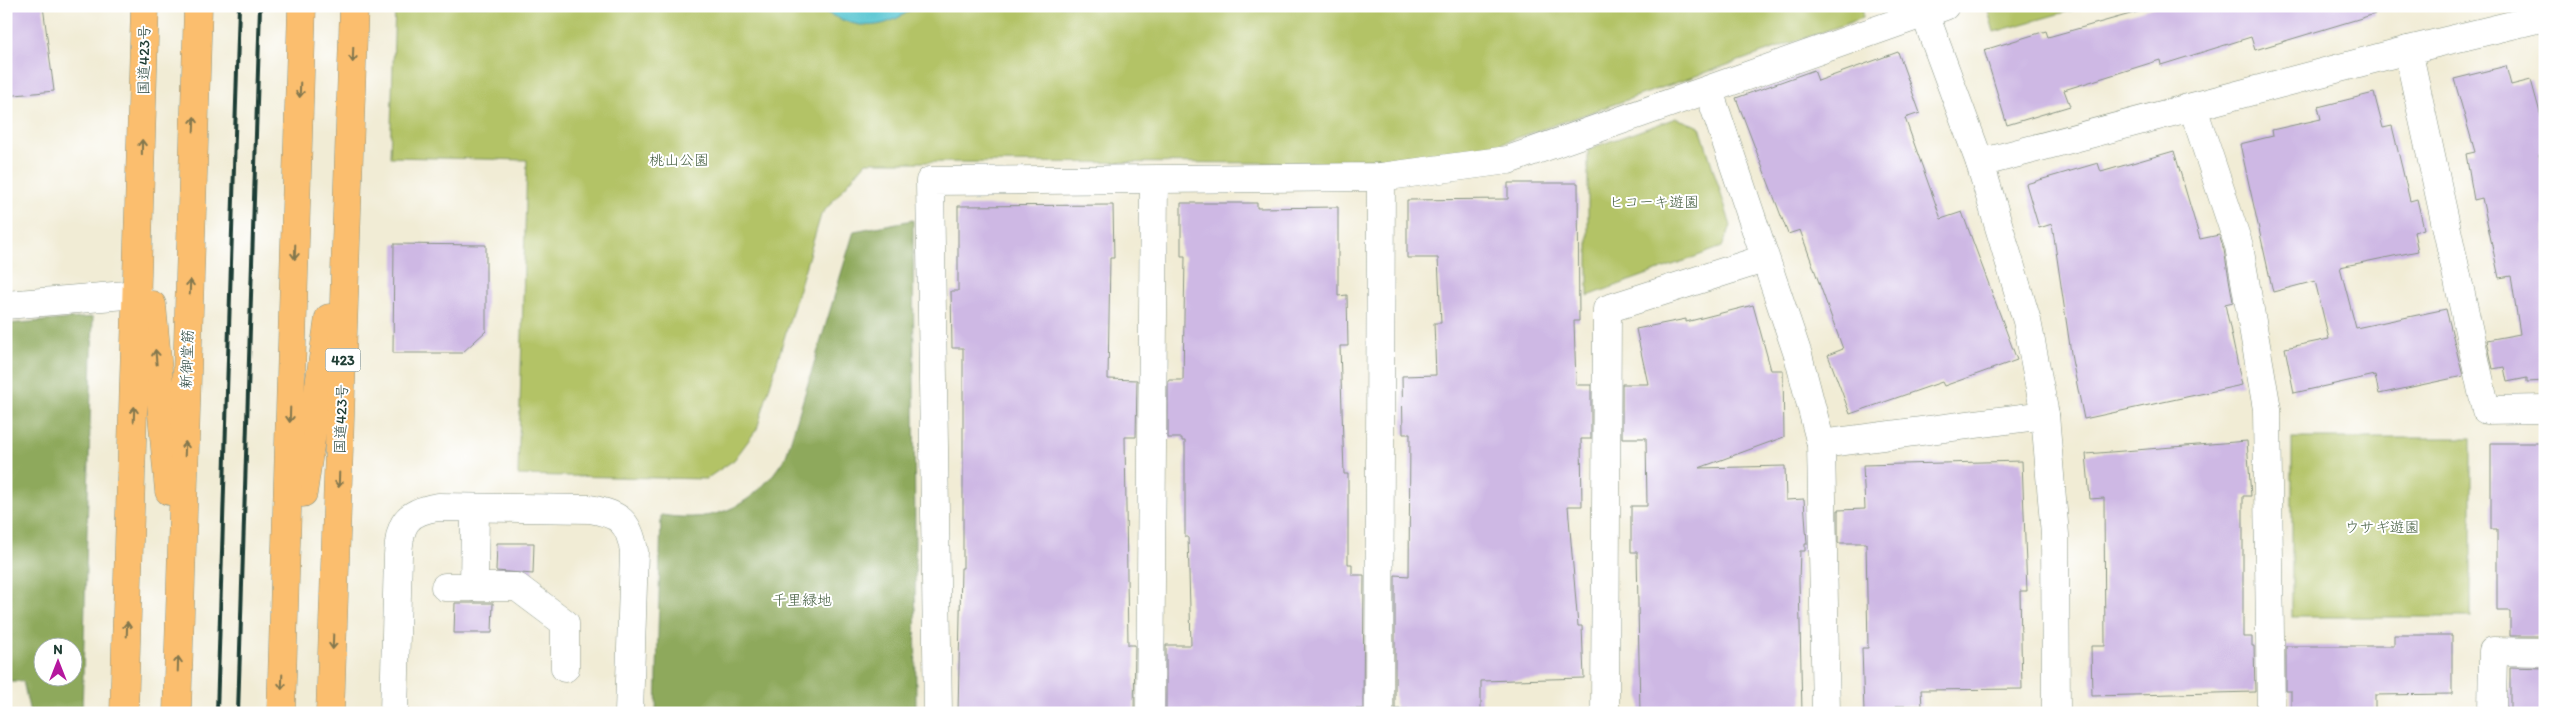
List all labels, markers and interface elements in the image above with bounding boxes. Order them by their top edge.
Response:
street label: 国道423号 [134,25,154,95]
one-way arrow [348,47,357,63]
one-way arrow [295,82,304,98]
one-way arrow [190,117,199,133]
one-way arrow [137,139,147,156]
park label: 桃山公園 [649,151,709,169]
park label: ヒコーキ遊園 [1609,193,1699,211]
one-way arrow [290,244,300,260]
one-way arrow [185,279,194,295]
street label: 新御堂筋 [177,329,197,389]
road number: 423 [326,348,360,372]
one-way arrow [152,349,161,365]
street label: 国道423号 [331,384,351,454]
one-way arrow [129,406,138,422]
one-way arrow [286,407,295,423]
one-way arrow [180,441,189,457]
one-way arrow [334,471,343,487]
park label: ウサギ遊園 [2344,518,2420,536]
park label: 千里緑地 [772,591,832,609]
one-way arrow [122,621,132,638]
one-way arrow [328,634,338,650]
north arrow [32,636,82,686]
text: N [53,641,63,658]
one-way arrow [173,656,183,672]
one-way arrow [277,674,287,690]

